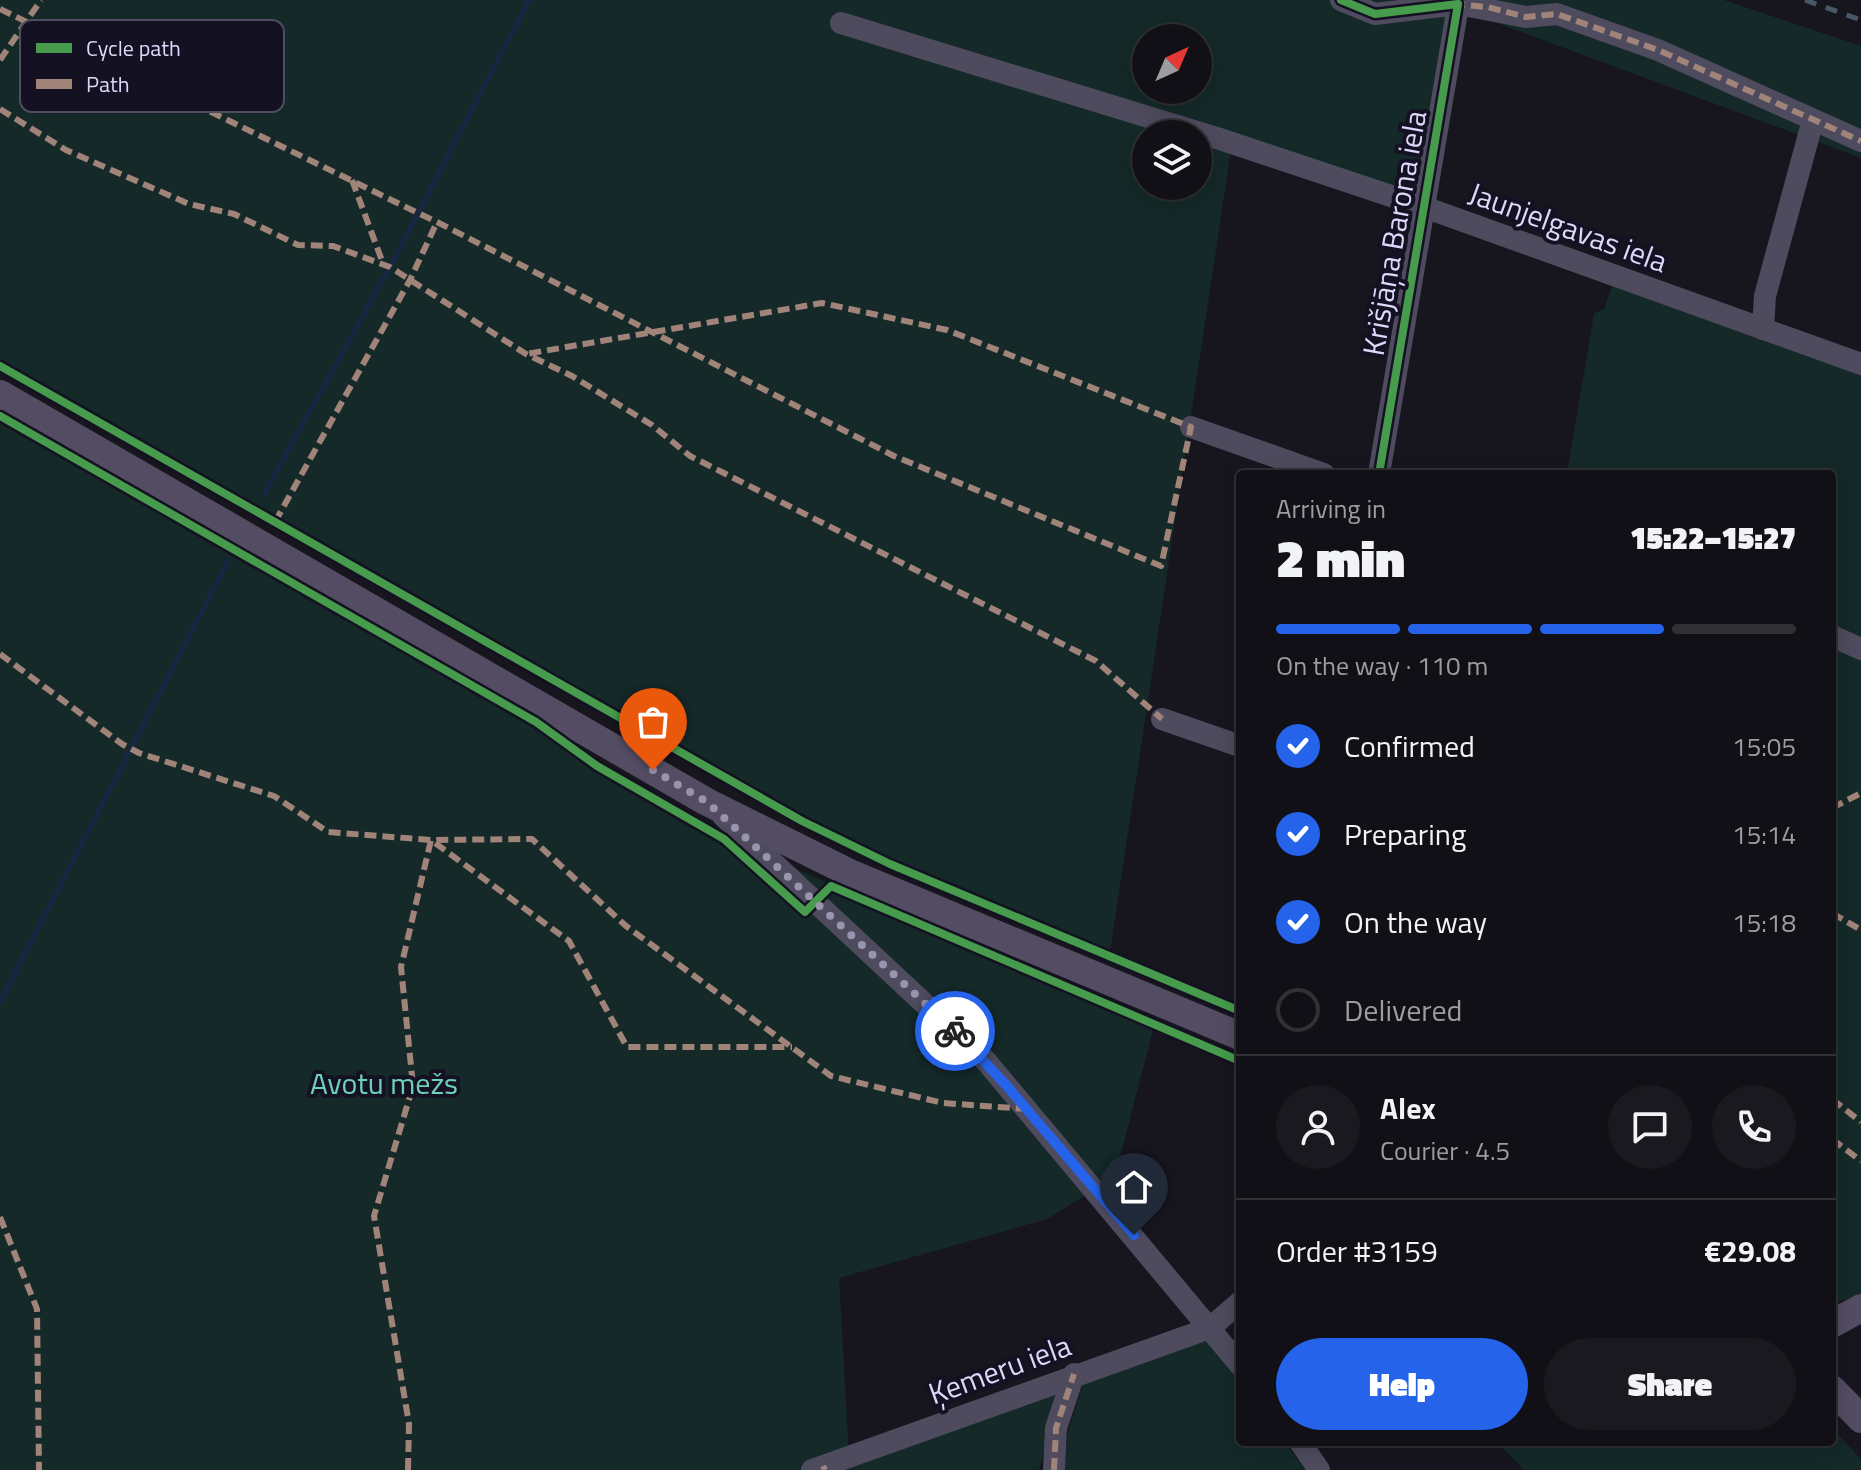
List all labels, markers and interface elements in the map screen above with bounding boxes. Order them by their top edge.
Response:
legend [20,20,284,112]
north arrow [1132,24,1212,104]
map controls [1132,24,1212,200]
text: Cycle path [86,31,181,65]
text: Path [86,67,130,101]
street label: Krišjāņa Barona iela [1350,107,1438,359]
button: layers [1132,120,1212,200]
street label: Jaunjelgavas iela [1463,170,1674,284]
text: Arriving in [1276,489,1386,528]
text: 15:22–15:27 [1630,515,1796,561]
text: 2 min [1276,518,1405,597]
text: On the way · 110 m [1276,646,1488,685]
pin [619,688,687,770]
icon: bag [631,700,675,744]
text: Confirmed [1344,723,1475,769]
icon: check [1276,724,1320,768]
text: 15:05 [1732,727,1796,766]
text: Preparing [1344,811,1466,857]
icon: check [1276,812,1320,856]
text: 15:14 [1732,815,1796,854]
text: On the way [1344,899,1487,945]
icon: check [1276,900,1320,944]
text: 15:18 [1732,903,1796,942]
text: Delivered [1344,987,1462,1033]
courier [915,991,995,1071]
icon: bike [933,1009,977,1053]
park label: Avotu mežs [310,1060,458,1106]
button: person [1276,1085,1360,1169]
text: Alex [1380,1085,1436,1131]
button: chat [1608,1085,1692,1169]
button: phone [1712,1085,1796,1169]
text: Courier · 4.5 [1380,1131,1510,1170]
pin [1100,1153,1168,1235]
icon: home [1112,1165,1156,1209]
text: Order #3159 [1276,1228,1438,1274]
text: €29.08 [1704,1228,1796,1274]
street label: Ķemeru iela [922,1322,1077,1416]
button: Help [1276,1338,1528,1430]
button: Share [1544,1338,1796,1430]

